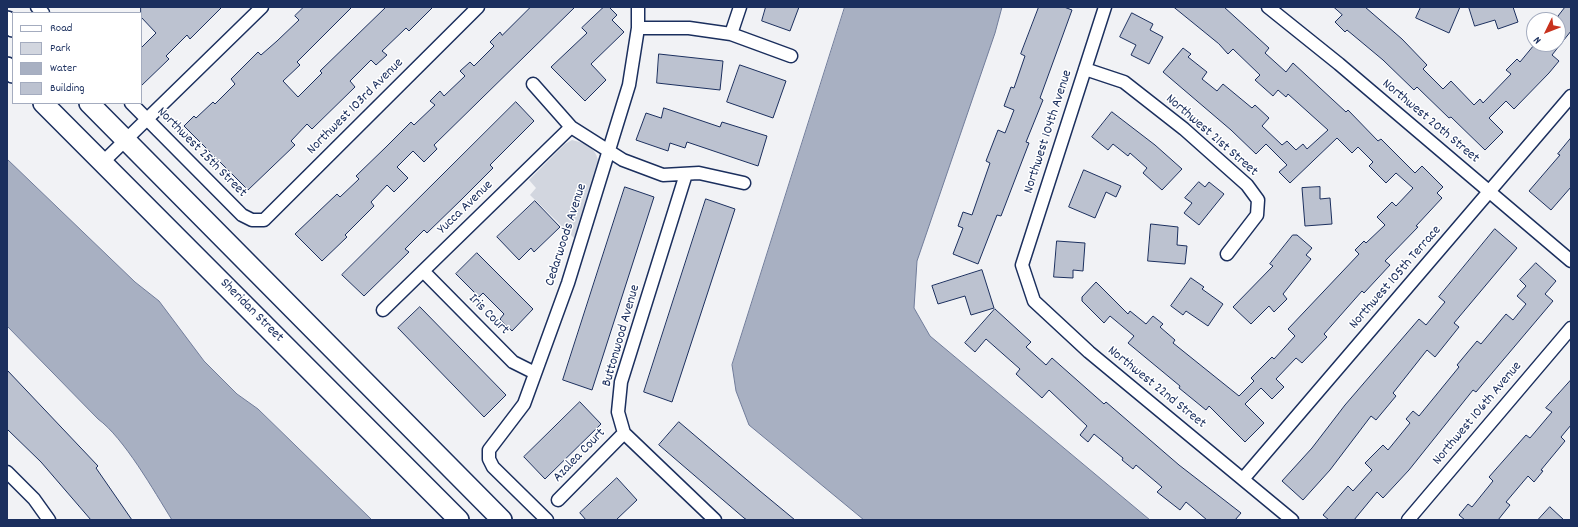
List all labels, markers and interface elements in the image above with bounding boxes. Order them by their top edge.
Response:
legend [12,12,142,104]
north arrow [1526,12,1566,52]
text: Road [50,20,72,37]
text: N [1530,32,1546,47]
text: Park [50,40,70,57]
street label: Northwest 103rd Avenue [304,55,408,159]
text: Water [50,60,77,77]
street label: Northwest 104th Avenue [1021,68,1077,196]
street label: Northwest 20th Street [1378,76,1482,168]
text: Building [50,80,85,97]
street label: Northwest 21st Street [1161,91,1261,181]
street label: Northwest 25th Street [152,104,250,202]
street label: Yucca Avenue [435,177,497,239]
street label: Cedarwoods Avenue [543,182,591,288]
street label: Northwest 105th Terrace [1346,223,1446,333]
street label: Sheridan Street [216,276,286,346]
street label: Buttonwood Avenue [599,283,645,389]
street label: Iris Court [464,291,512,339]
street label: Northwest 22nd Street [1103,343,1209,433]
street label: Northwest 106th Avenue [1430,359,1526,469]
street label: Azalea Court [550,426,610,486]

